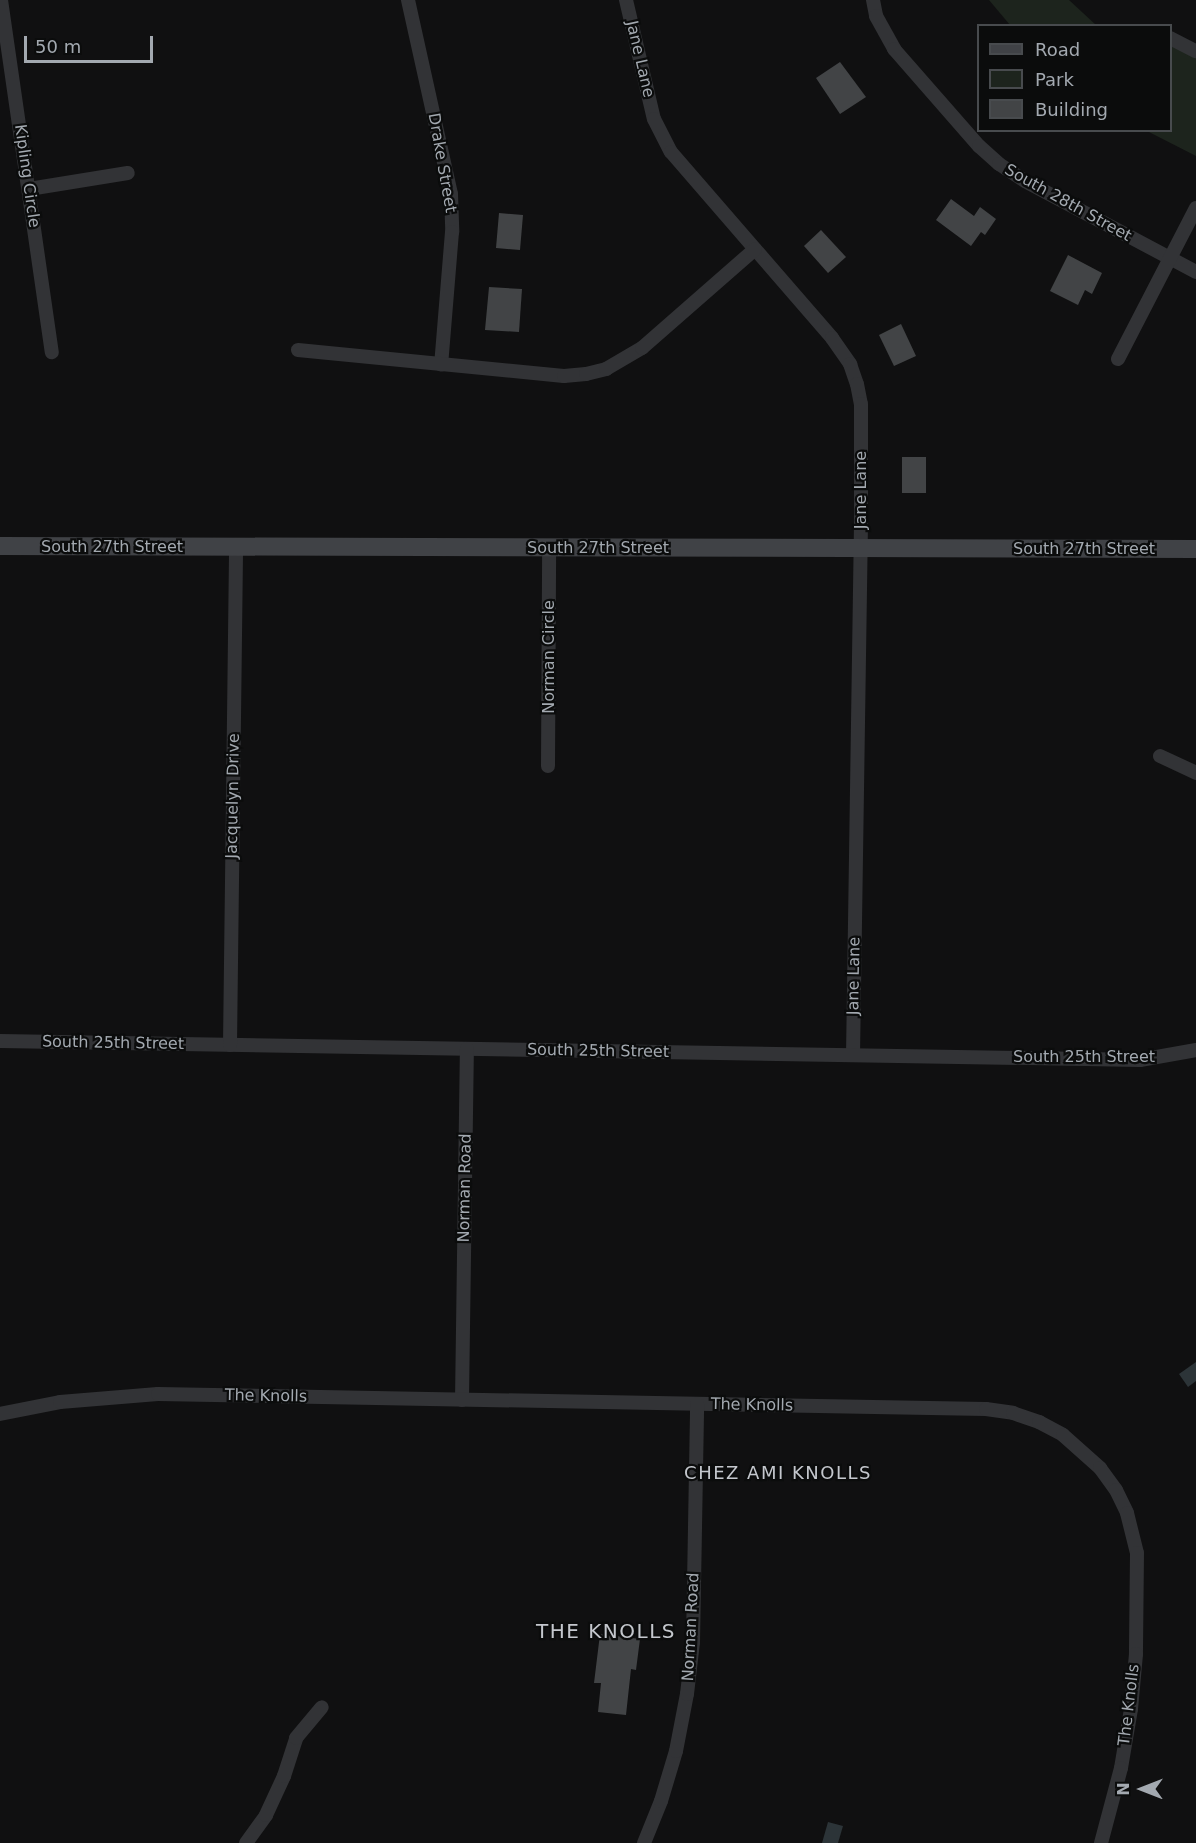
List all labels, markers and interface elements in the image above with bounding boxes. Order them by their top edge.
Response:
street label: Jane Lane [622,19,658,99]
scale bar [27,24,156,62]
legend [977,24,1172,132]
text: 50 m [35,36,81,57]
text: Road [1035,39,1080,60]
text: Park [1035,69,1074,90]
text: Building [1035,99,1108,120]
street label: Drake Street [424,112,460,214]
street label: Kipling Circle [10,123,44,229]
street label: South 28th Street [1001,160,1135,246]
street label: Jane Lane [851,451,871,529]
street label: South 27th Street [41,537,183,557]
street label: South 27th Street [527,538,669,558]
street label: South 27th Street [1013,539,1155,559]
street label: Norman Circle [539,600,559,714]
street label: Jacquelyn Drive [222,733,244,859]
street label: Jane Lane [844,937,864,1015]
street label: South 25th Street [42,1032,184,1054]
street label: South 25th Street [527,1040,669,1062]
street label: South 25th Street [1013,1047,1155,1067]
street label: Norman Road [454,1133,476,1243]
street label: The Knolls [225,1386,307,1406]
street label: The Knolls [711,1395,793,1415]
district label: CHEZ AMI KNOLLS [684,1462,872,1484]
street label: Norman Road [679,1572,703,1682]
district label: THE KNOLLS [536,1619,676,1643]
street label: The Knolls [1114,1663,1144,1747]
north arrow [1112,1759,1172,1819]
text: N [1114,1782,1133,1796]

